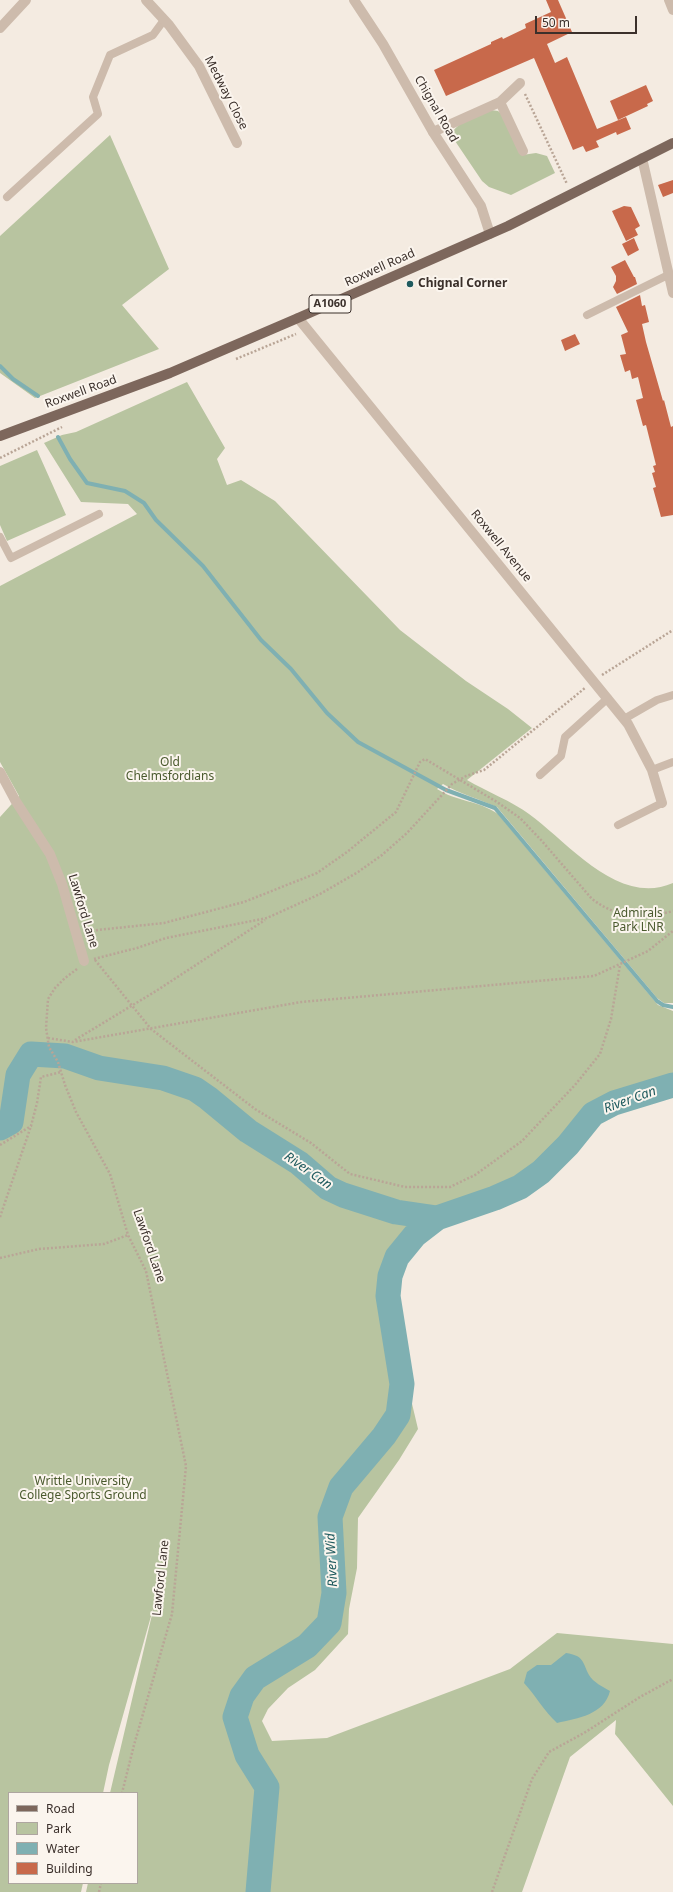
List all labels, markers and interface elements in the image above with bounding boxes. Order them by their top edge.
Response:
scale bar [537,8,639,34]
text: 50 m [542,14,570,31]
street label: Medway Close [201,54,251,132]
street label: Chignal Road [411,73,461,145]
street label: Roxwell Road [343,246,417,290]
place label: Chignal Corner [418,277,507,291]
marker: Chignal Corner [405,279,415,289]
road number: A1060 [309,295,351,313]
street label: Roxwell Road [43,372,119,412]
street label: Roxwell Avenue [468,507,534,585]
park label: Old Chelmsfordians [126,756,214,784]
street label: Lawford Lane [65,872,101,950]
park label: Admirals Park LNR [612,907,664,935]
water label: River Can [602,1083,658,1117]
water label: River Can [281,1149,335,1193]
street label: Lawford Lane [130,1208,168,1284]
park label: Writtle University College Sports Ground [19,1475,147,1503]
water label: River Wid [323,1533,341,1587]
street label: Lawford Lane [150,1539,172,1617]
legend [8,1792,138,1884]
text: Road [46,1800,75,1817]
text: Park [46,1820,71,1837]
text: Water [46,1840,80,1857]
text: Building [46,1860,93,1877]

